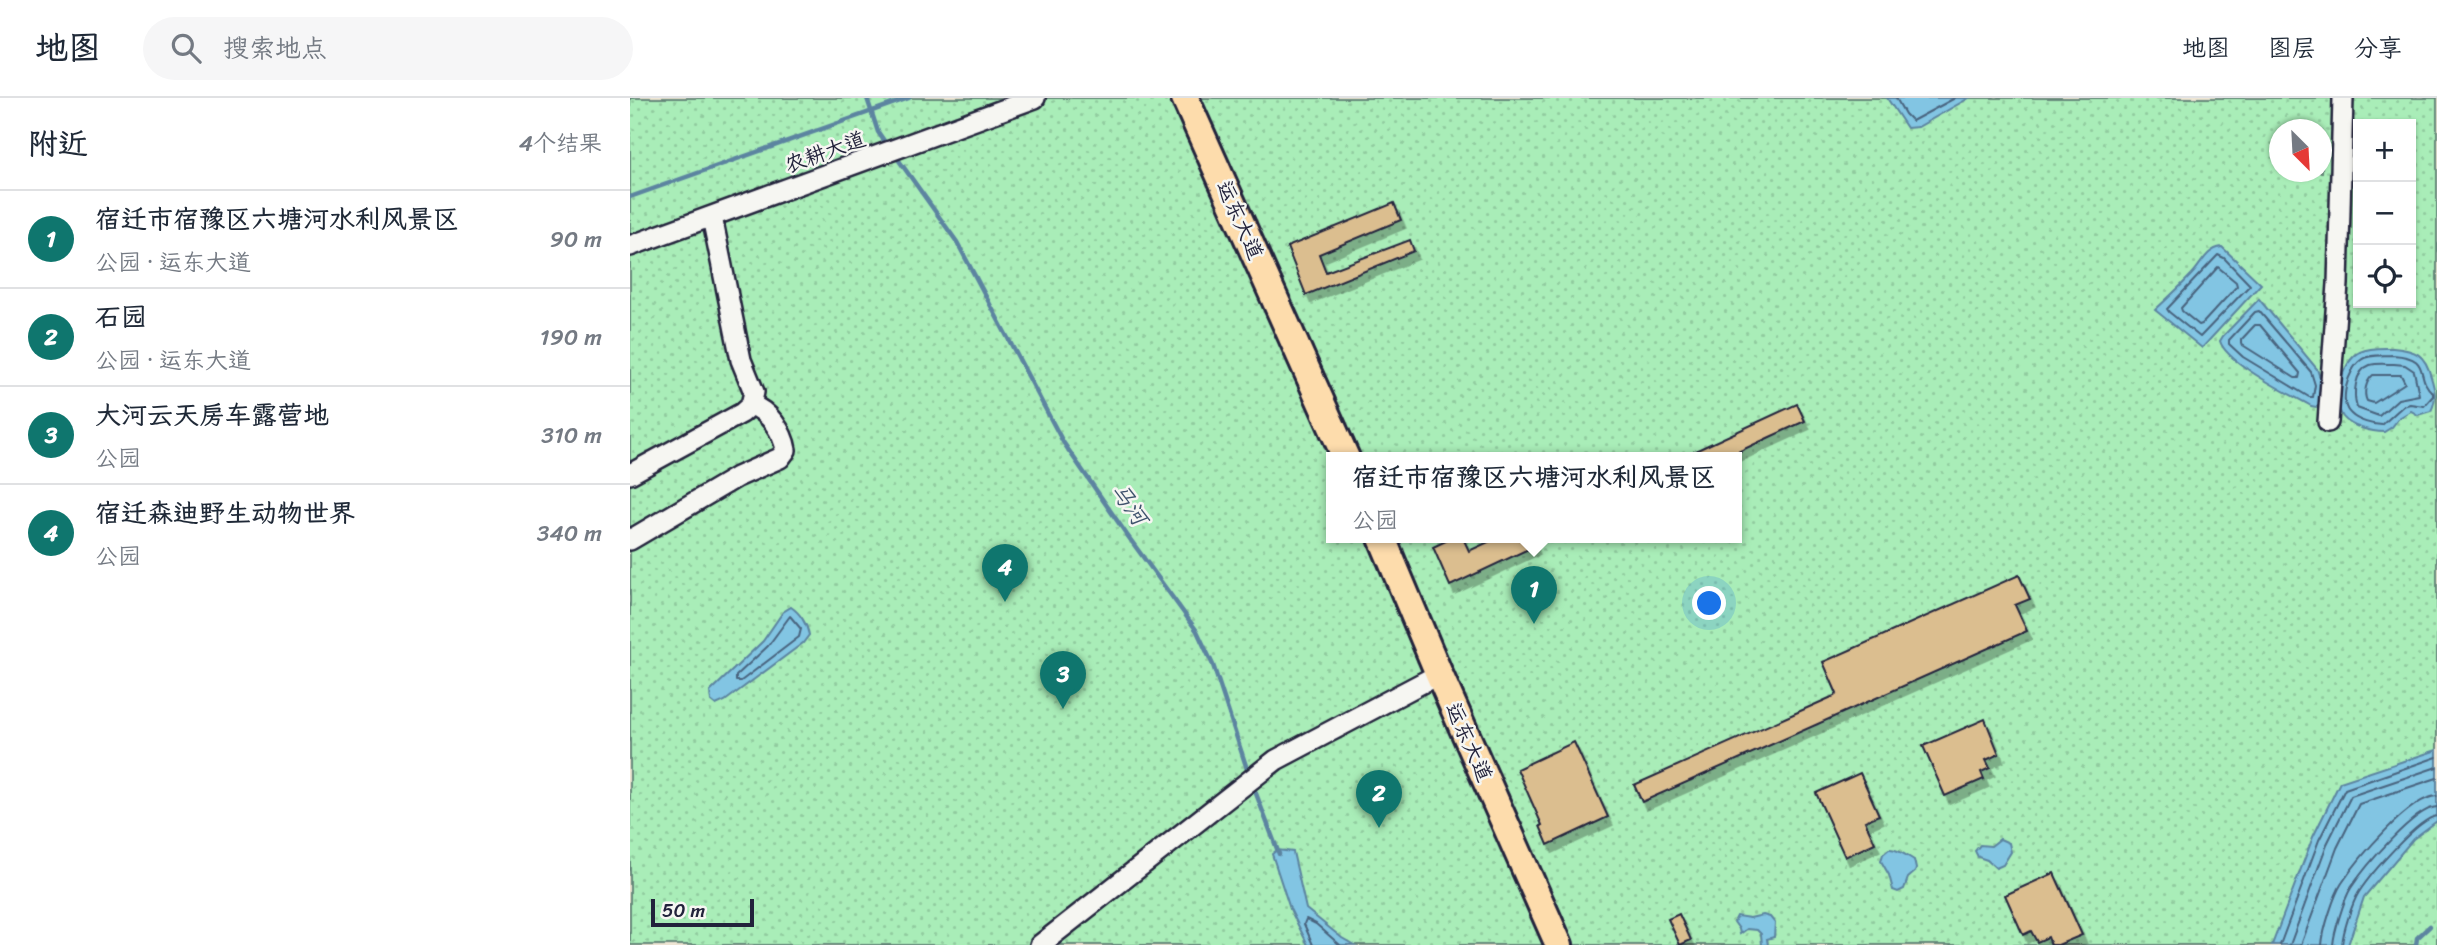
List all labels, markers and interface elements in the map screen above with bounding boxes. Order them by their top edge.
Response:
search box [143,17,633,80]
text: 地图 [35,19,101,77]
text: 搜索地点 [223,25,327,71]
text: 地图 [2182,27,2230,69]
text: 图层 [2268,27,2316,69]
text: 分享 [2354,27,2402,69]
icon: search [167,29,205,67]
text: 附近 [28,117,88,171]
north arrow [2269,119,2332,182]
map controls [2353,119,2416,308]
button: + [2353,119,2416,182]
street label: 农耕大道 [779,120,871,184]
text: 4个结果 [519,123,602,164]
street label: 运东大道 [1206,174,1274,266]
button: − [2353,182,2416,245]
text: 宿迁市宿豫区六塘河水利风景区 [95,196,459,242]
text: 1 [46,219,56,260]
text: 90 m [550,219,602,260]
text: 公园 · 运东大道 [95,242,251,283]
button: locate [2353,245,2416,308]
text: 石园 [95,294,147,340]
text: 2 [44,317,58,358]
text: 190 m [540,317,602,358]
text: 公园 · 运东大道 [95,340,251,381]
text: 大河云天房车露营地 [95,392,329,438]
text: 3 [45,415,57,456]
text: 310 m [541,415,602,456]
text: 公园 [95,438,141,479]
popup [1326,452,1742,543]
text: 宿迁市宿豫区六塘河水利风景区 [1352,454,1716,500]
water label: 马河 [1099,473,1161,538]
text: 宿迁森迪野生动物世界 [95,490,355,536]
text: 公园 [1352,500,1398,541]
text: 4 [44,513,58,554]
text: 340 m [537,513,602,554]
text: 公园 [95,536,141,577]
pin: 4 [982,544,1028,602]
pin: 1 [1511,566,1557,624]
your location [1692,586,1726,620]
pin: 3 [1040,651,1086,709]
street label: 运东大道 [1435,696,1503,788]
pin: 2 [1356,770,1402,828]
text: 50 m [662,894,705,927]
scale bar [651,896,754,928]

